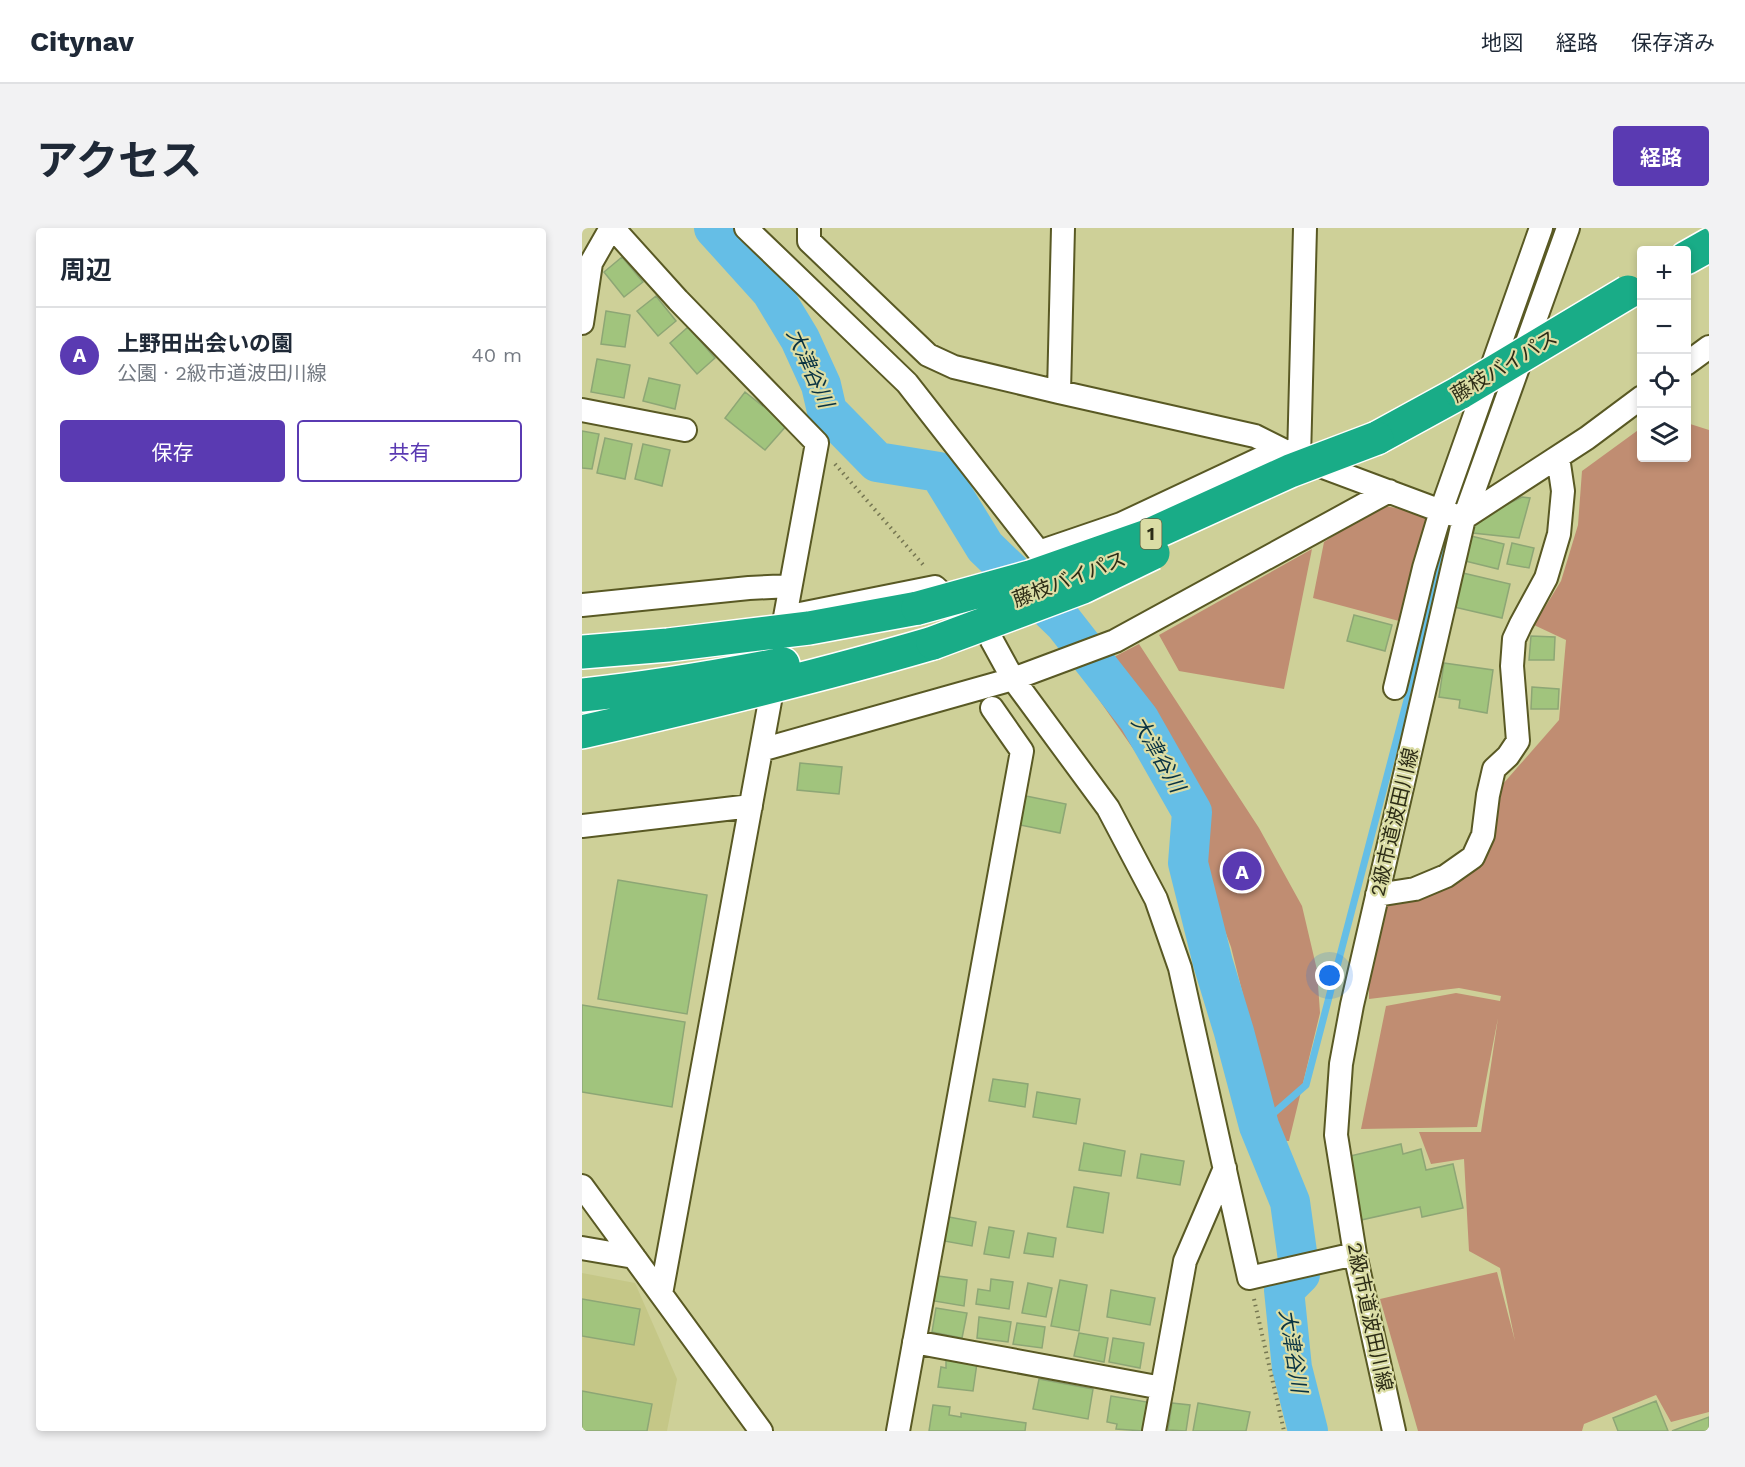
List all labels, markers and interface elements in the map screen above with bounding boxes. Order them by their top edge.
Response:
text: Citynav [30,25,134,58]
text: 地図 [1481,30,1523,55]
text: 経路 [1556,30,1598,55]
text: 保存済み [1631,30,1715,55]
button: 経路 [1613,126,1709,186]
text: アクセス [36,136,202,185]
map controls [1637,246,1691,462]
button: + [1637,246,1691,300]
text: 周辺 [60,255,112,285]
button: − [1637,300,1691,354]
water label: 大津谷川 [782,324,840,413]
street label: 藤枝バイパス [1447,325,1561,407]
text: 上野田出会いの園 [117,331,293,356]
text: A [73,343,86,367]
text: 40 m [471,343,522,367]
button: locate [1637,354,1691,408]
text: 公園 · 2級市道波田川線 [117,361,327,385]
button: layers [1637,408,1691,462]
button: 保存 [60,420,285,482]
button: 共有 [297,420,522,482]
road number: 1 [1140,519,1162,549]
street label: 藤枝バイパス [1009,546,1129,612]
water label: 大津谷川 [1127,711,1191,798]
street label: 2級市道波田川線 [1365,745,1423,899]
pin: A [1222,848,1262,894]
your location [1315,961,1344,990]
street label: 2級市道波田川線 [1342,1240,1398,1394]
water label: 大津谷川 [1275,1307,1313,1396]

